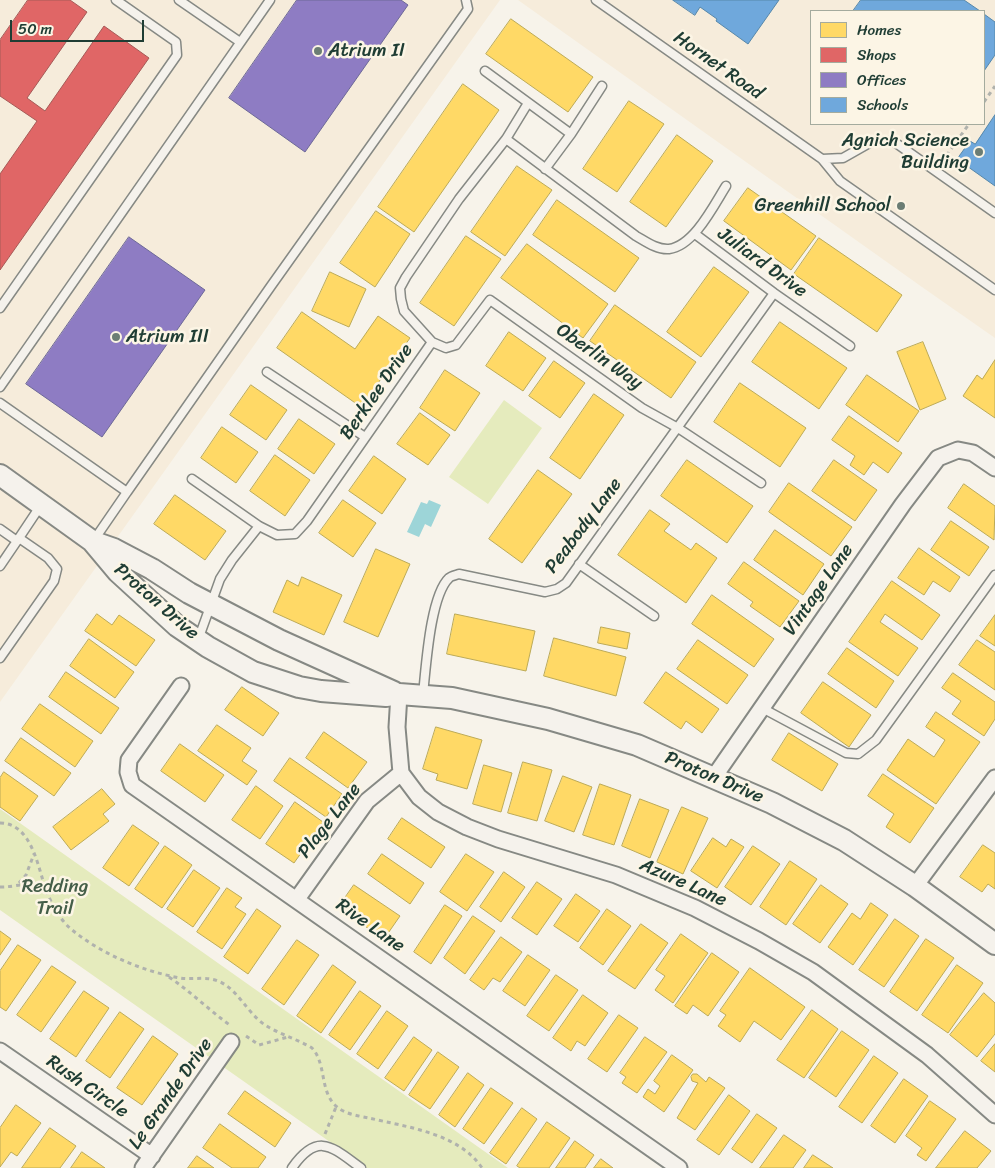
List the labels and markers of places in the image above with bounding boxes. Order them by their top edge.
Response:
place label: Atrium II [328,40,405,62]
marker: Atrium II [312,45,324,57]
place label: Agnich Science Building [842,130,969,174]
marker: Agnich Science Building [973,146,985,158]
place label: Greenhill School [755,195,891,217]
marker: Greenhill School [895,200,907,212]
place label: Atrium III [126,326,209,348]
marker: Atrium III [110,331,122,343]

